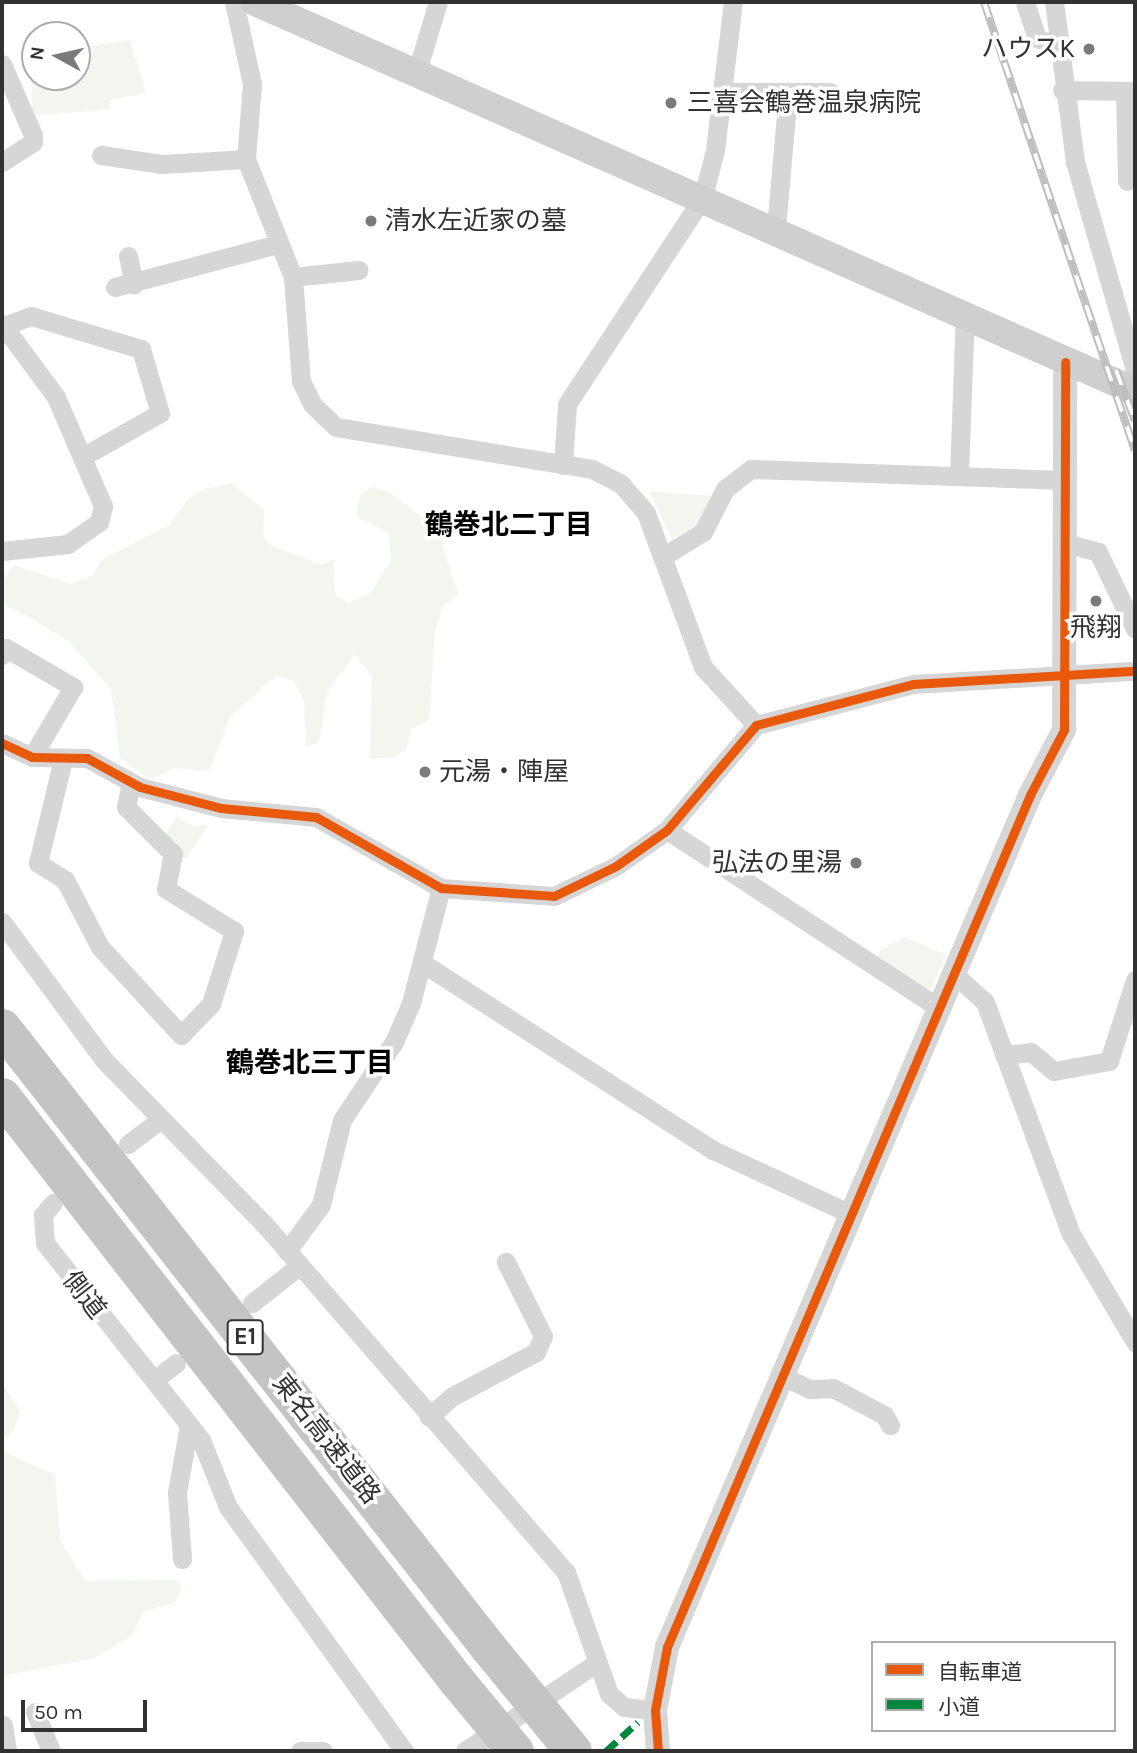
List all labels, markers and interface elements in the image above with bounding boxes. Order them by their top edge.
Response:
north arrow [21,21,91,91]
place label: ハウスK [981,33,1075,65]
marker: ハウスK [1081,41,1097,57]
text: N [25,45,49,62]
place label: 三喜会鶴巻温泉病院 [687,87,921,119]
marker: 三喜会鶴巻温泉病院 [661,93,681,113]
place label: 清水左近家の墓 [385,205,567,237]
marker: 清水左近家の墓 [363,213,379,229]
district label: 鶴巻北二丁目 [425,508,593,542]
marker: 飛翔 [1088,593,1104,609]
place label: 飛翔 [1070,612,1122,644]
place label: 元湯・陣屋 [439,756,569,788]
marker: 元湯・陣屋 [417,764,433,780]
place label: 弘法の里湯 [712,847,842,879]
marker: 弘法の里湯 [848,855,864,871]
district label: 鶴巻北三丁目 [226,1046,394,1080]
street label: 側道 [56,1265,112,1325]
road number: E1 [226,1316,264,1358]
street label: 東名高速道路 [266,1368,386,1510]
legend [871,1641,1116,1732]
text: 自転車道 [938,1660,1022,1684]
scale bar [24,1686,150,1730]
text: 小道 [938,1695,980,1719]
text: 50 m [34,1700,83,1724]

